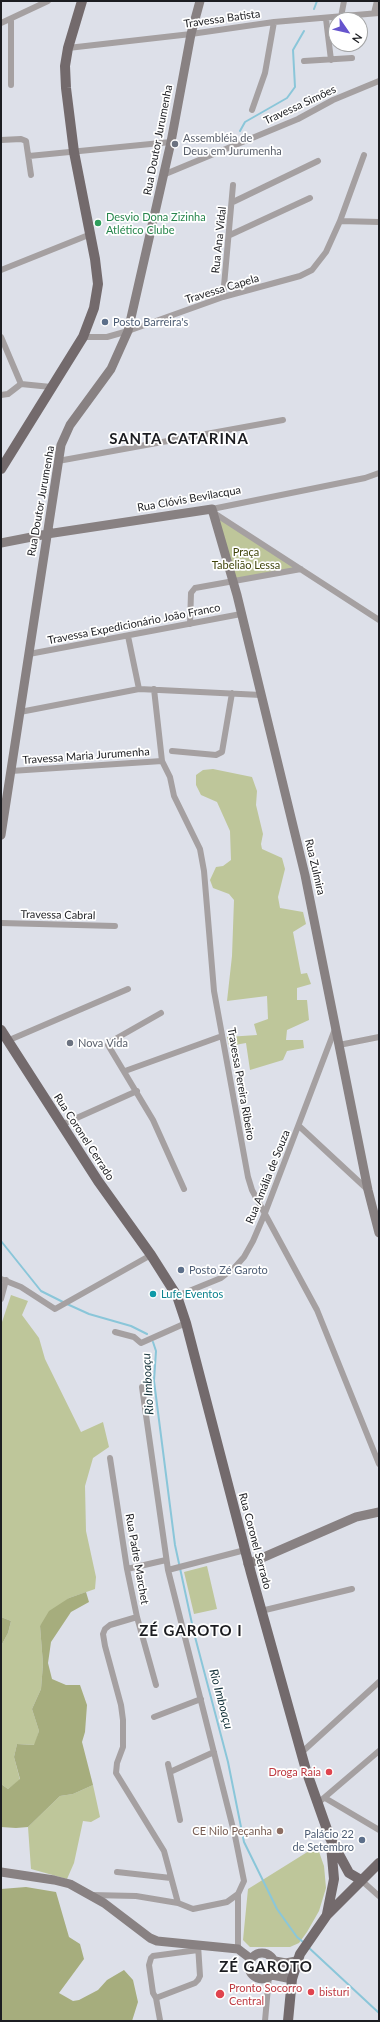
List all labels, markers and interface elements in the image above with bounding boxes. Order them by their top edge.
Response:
street label: Travessa Batista [183,7,261,31]
north arrow [328,12,368,52]
text: N [350,31,365,46]
street label: Travessa Simões [262,83,338,127]
street label: Rua Doutor Jurumenha [141,84,175,196]
place label: Assembléia de Deus em Jurumenha [183,131,282,157]
marker: Assembléia de Deus em Jurumenha [170,139,180,149]
street label: Rua Ana Vidal [209,206,229,274]
place label: Desvio Dona Zizinha Atlético Clube [106,210,206,236]
marker: Desvio Dona Zizinha Atlético Clube [93,218,103,228]
street label: Travessa Capela [183,271,261,307]
place label: Posto Barreira's [113,315,188,329]
marker: Posto Barreira's [100,317,110,327]
district label: SANTA CATARINA [109,430,249,448]
street label: Rua Doutor Jurumenha [25,445,57,557]
street label: Rua Clóvis Bevilacqua [136,483,242,515]
park label: Praça Tabelião Lessa [212,545,280,571]
street label: Travessa Expedicionário João Franco [47,601,221,647]
street label: Travessa Maria Jurumenha [22,745,150,767]
street label: Rua Zulmira [302,838,328,896]
street label: Travessa Cabral [21,908,95,922]
street label: Travessa Pereira Ribeiro [225,1027,257,1141]
place label: Nova Vida [78,1036,128,1050]
marker: Nova Vida [65,1038,75,1048]
street label: Rua Coronel Cerrado [51,1091,117,1183]
street label: Rua Amália de Souza [243,1128,293,1226]
place label: Posto Zé Garoto [189,1263,268,1277]
marker: Posto Zé Garoto [176,1265,186,1275]
place label: Lufe Eventos [161,1287,223,1301]
marker: Lufe Eventos [148,1289,158,1299]
water label: Rio Imboaçu [139,1353,157,1415]
street label: Rua Coronel Serrado [236,1491,274,1591]
street label: Rua Padre Marchet [123,1513,151,1605]
district label: ZÉ GAROTO I [139,1622,243,1640]
water label: Rio Imboaçu [206,1667,236,1731]
place label: Droga Raia [268,1765,321,1779]
marker: Droga Raia [324,1767,334,1777]
place label: CE Nilo Peçanha [192,1824,272,1838]
marker: CE Nilo Peçanha [275,1826,285,1836]
place label: Palácio 22 de Setembro [293,1827,354,1853]
marker: Palácio 22 de Setembro [357,1835,367,1845]
district label: ZÉ GAROTO [219,1958,313,1976]
place label: Pronto Socorro Central [229,1981,302,2007]
place label: bisturi [319,1985,349,1999]
marker: bisturi [306,1987,316,1997]
marker: Pronto Socorro Central [214,1988,226,2000]

